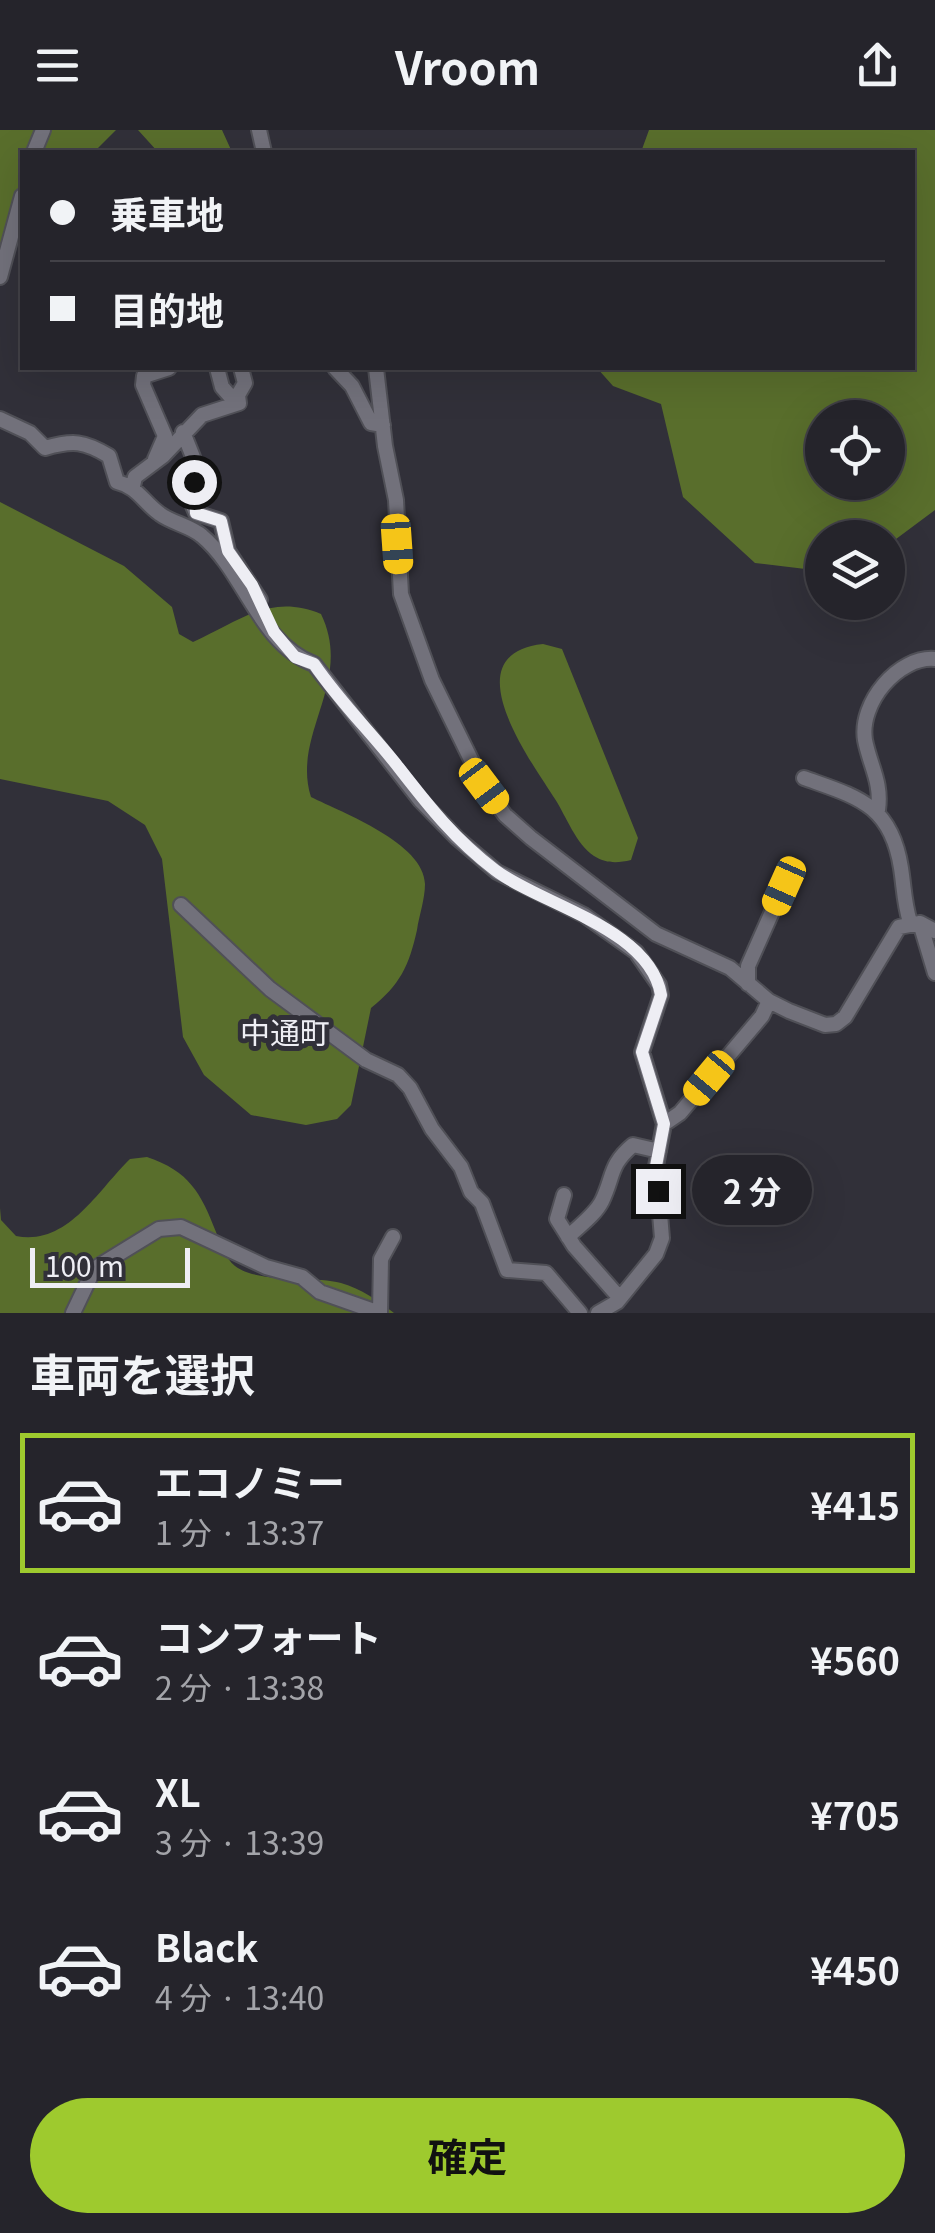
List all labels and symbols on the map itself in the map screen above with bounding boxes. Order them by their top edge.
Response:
route start [172,460,217,505]
car [380,513,414,575]
car [454,753,514,819]
car [758,852,810,920]
district label: 中通町 [240,1009,330,1053]
car [678,1045,740,1111]
callout: 2 分 [693,1156,813,1226]
route end [636,1169,681,1214]
scale bar [30,1243,190,1288]

